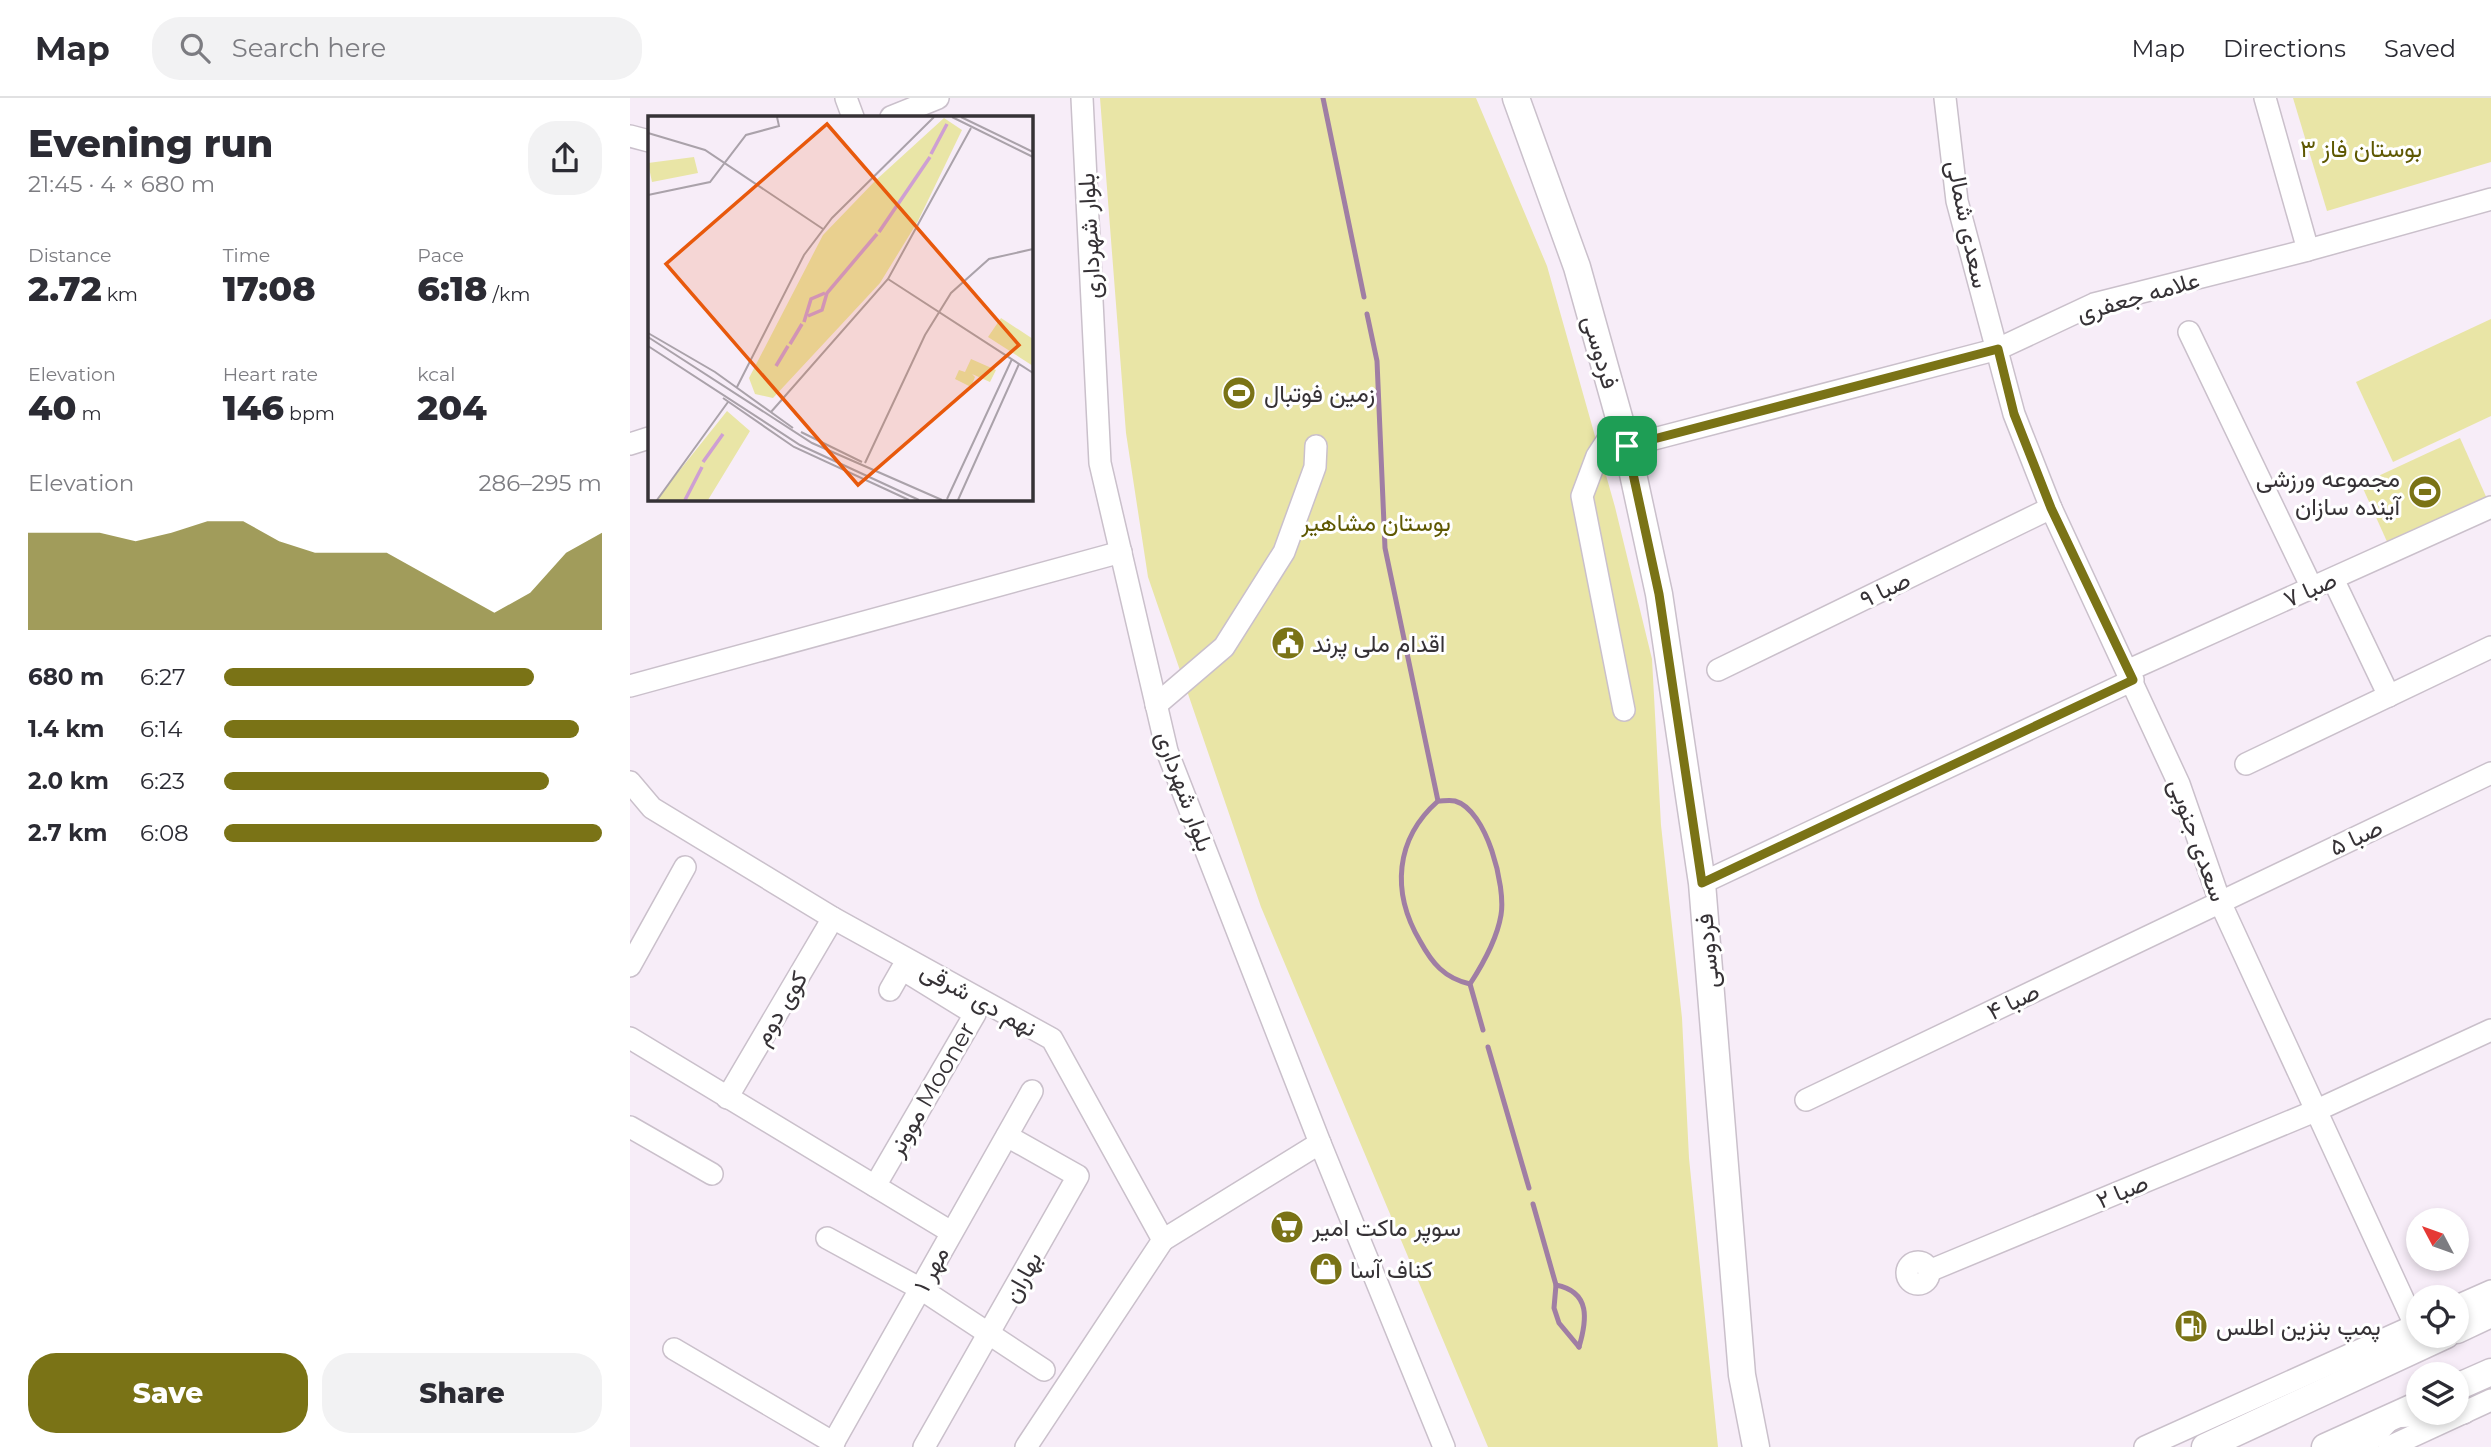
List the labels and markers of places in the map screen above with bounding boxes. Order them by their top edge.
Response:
sports icon: زمین فوتبال [1220,374,1258,412]
place label: زمین فوتبال [1264,379,1375,409]
pin [1597,416,1657,476]
place label: مجموعه ورزشی آینده سازان [2256,464,2402,522]
sports icon: مجموعه ورزشی آینده سازان [2406,473,2444,511]
public building icon: اقدام ملی پرند [1269,624,1307,662]
place label: اقدام ملی پرند [1312,629,1445,660]
supermarket icon: سوپر ماکت امیر [1268,1208,1306,1246]
place label: سوپر ماکت امیر [1311,1213,1461,1244]
shop icon: کناف آسا [1307,1250,1345,1288]
place label: کناف آسا [1350,1255,1433,1284]
fuel station icon: پمپ بنزین اطلس [2172,1307,2210,1345]
place label: پمپ بنزین اطلس [2216,1312,2381,1343]

